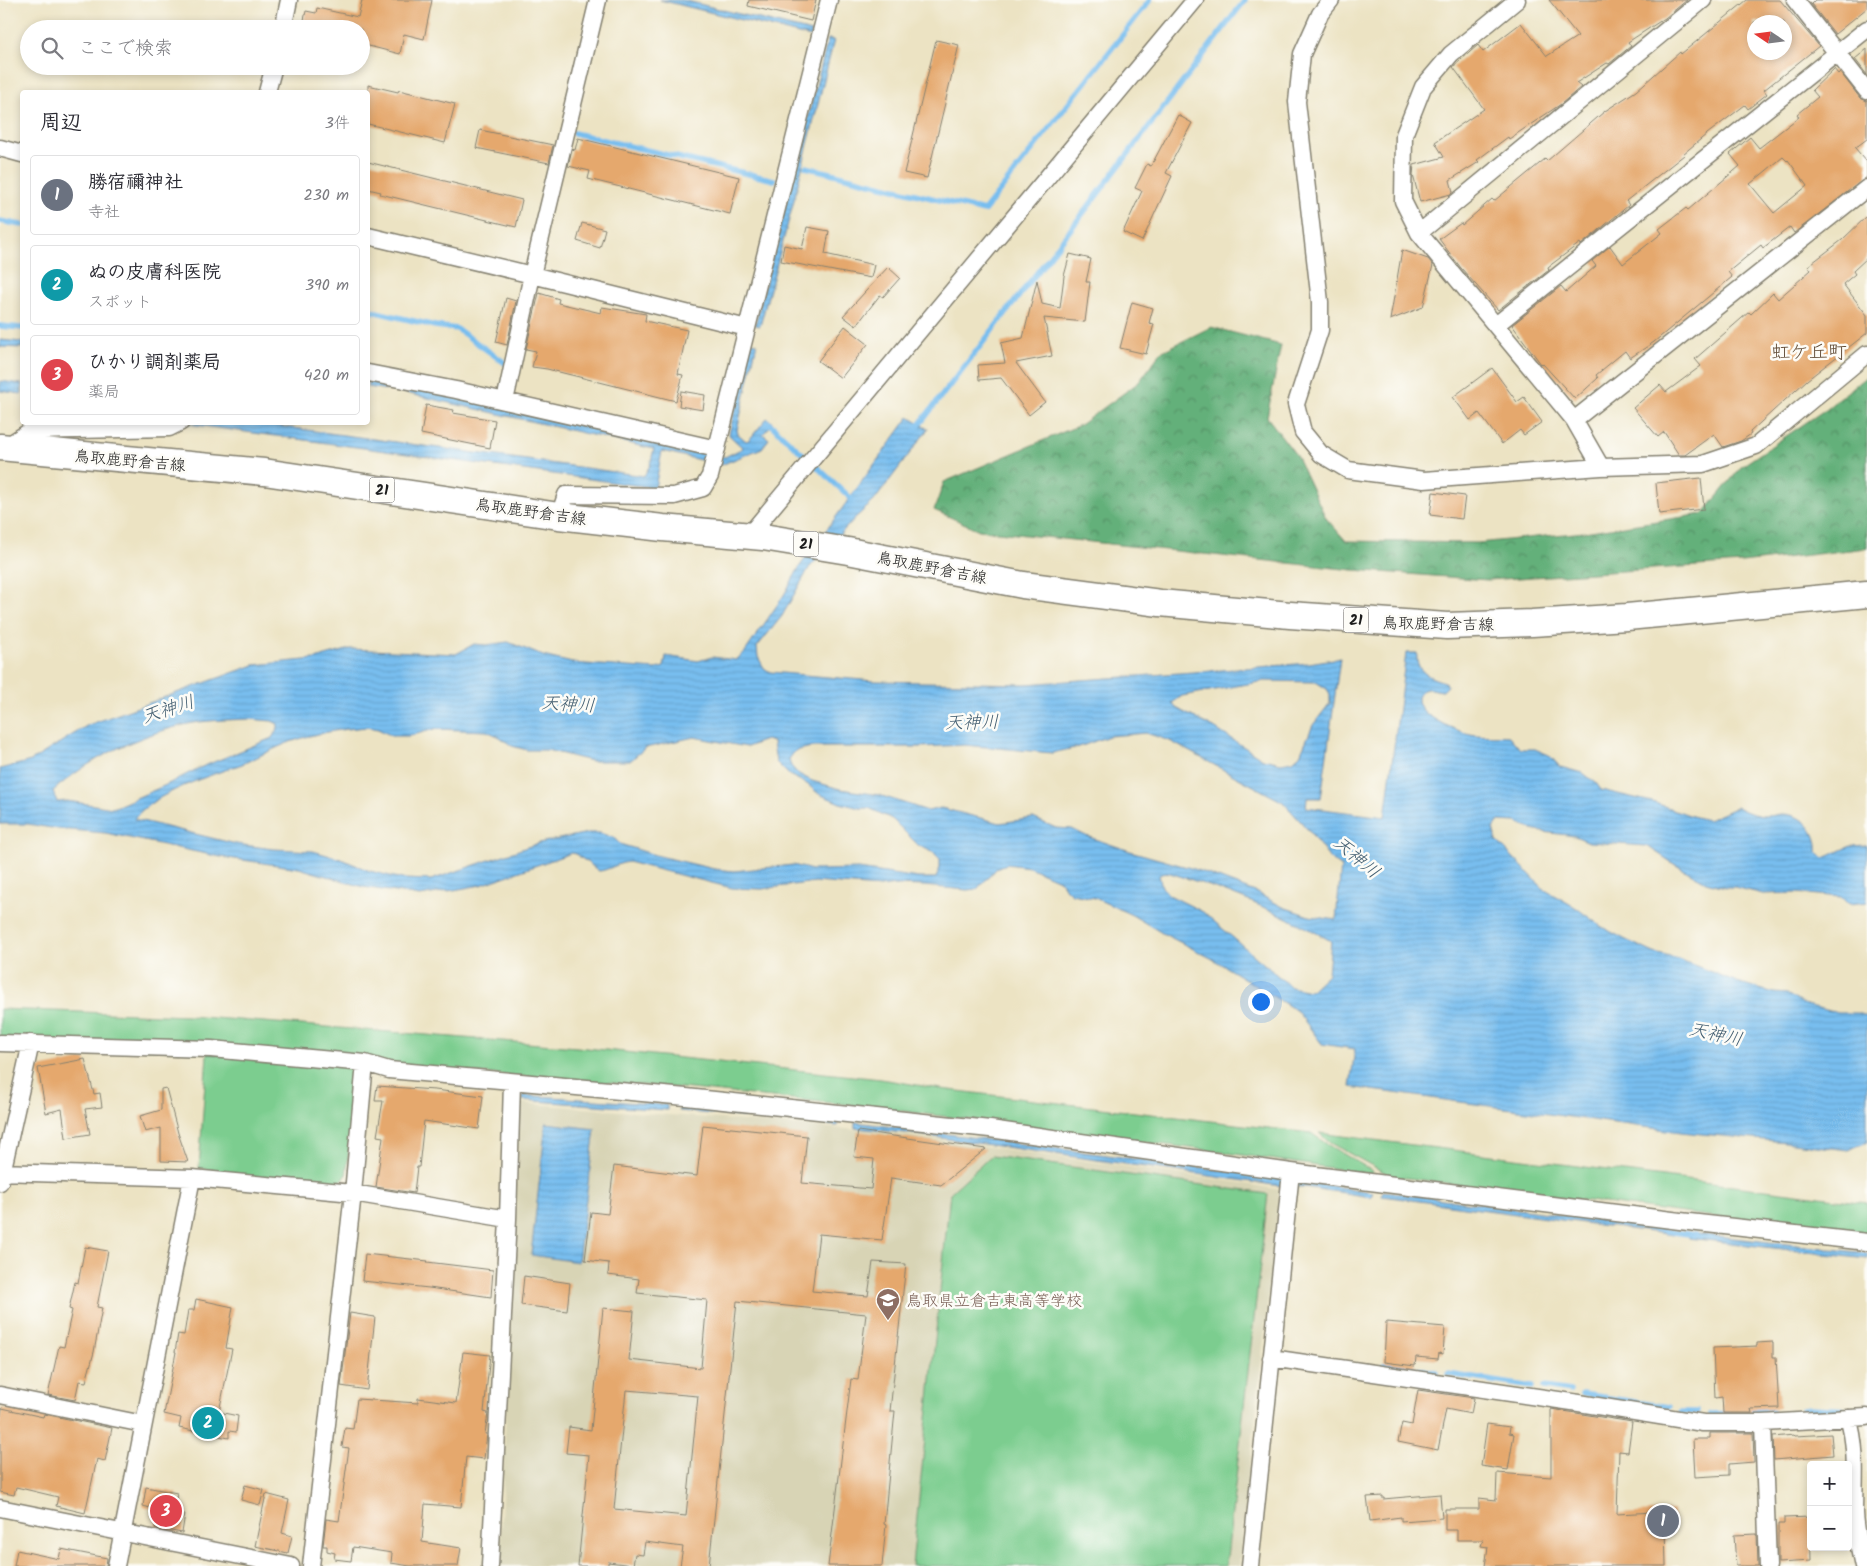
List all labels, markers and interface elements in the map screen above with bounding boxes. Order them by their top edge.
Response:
north arrow [1747,15,1792,60]
search box [20,20,370,75]
icon: search [38,34,66,62]
text: ここで検索 [78,34,173,64]
text: 周辺 [40,107,82,140]
text: 3件 [325,111,350,136]
text: 勝宿禰神社 [88,168,183,198]
text: 1 [55,183,59,208]
text: 230 m [303,183,349,208]
text: 寺社 [88,200,120,225]
text: ぬの皮膚科医院 [88,258,221,288]
text: 2 [52,273,62,298]
text: 390 m [305,273,349,298]
text: スポット [88,290,152,315]
district label: 虹ケ丘町 [1771,338,1847,368]
text: ひかり調剤薬局 [88,348,221,378]
text: 3 [53,363,61,388]
text: 420 m [304,363,349,388]
text: 薬局 [88,380,120,405]
street label: 鳥取鹿野倉吉線 [73,444,187,479]
road number: 21 [370,478,394,502]
street label: 鳥取鹿野倉吉線 [474,492,588,533]
road number: 21 [794,532,818,556]
street label: 鳥取鹿野倉吉線 [874,546,989,591]
road number: 21 [1344,608,1368,632]
street label: 鳥取鹿野倉吉線 [1382,611,1494,638]
water label: 天神川 [138,688,199,733]
water label: 天神川 [540,690,596,721]
water label: 天神川 [945,709,999,738]
water label: 天神川 [1326,830,1386,887]
your location [1248,989,1274,1015]
water label: 天神川 [1686,1016,1745,1055]
school or university icon: 鳥取県立倉吉東高等学校 [875,1287,901,1321]
place label: 鳥取県立倉吉東高等学校 [906,1289,1082,1314]
pin: 2 [192,1404,224,1442]
map controls [1807,1461,1852,1551]
button: + [1807,1461,1852,1506]
pin: 3 [150,1492,182,1530]
pin: 1 [1647,1502,1679,1540]
button: − [1807,1506,1852,1551]

